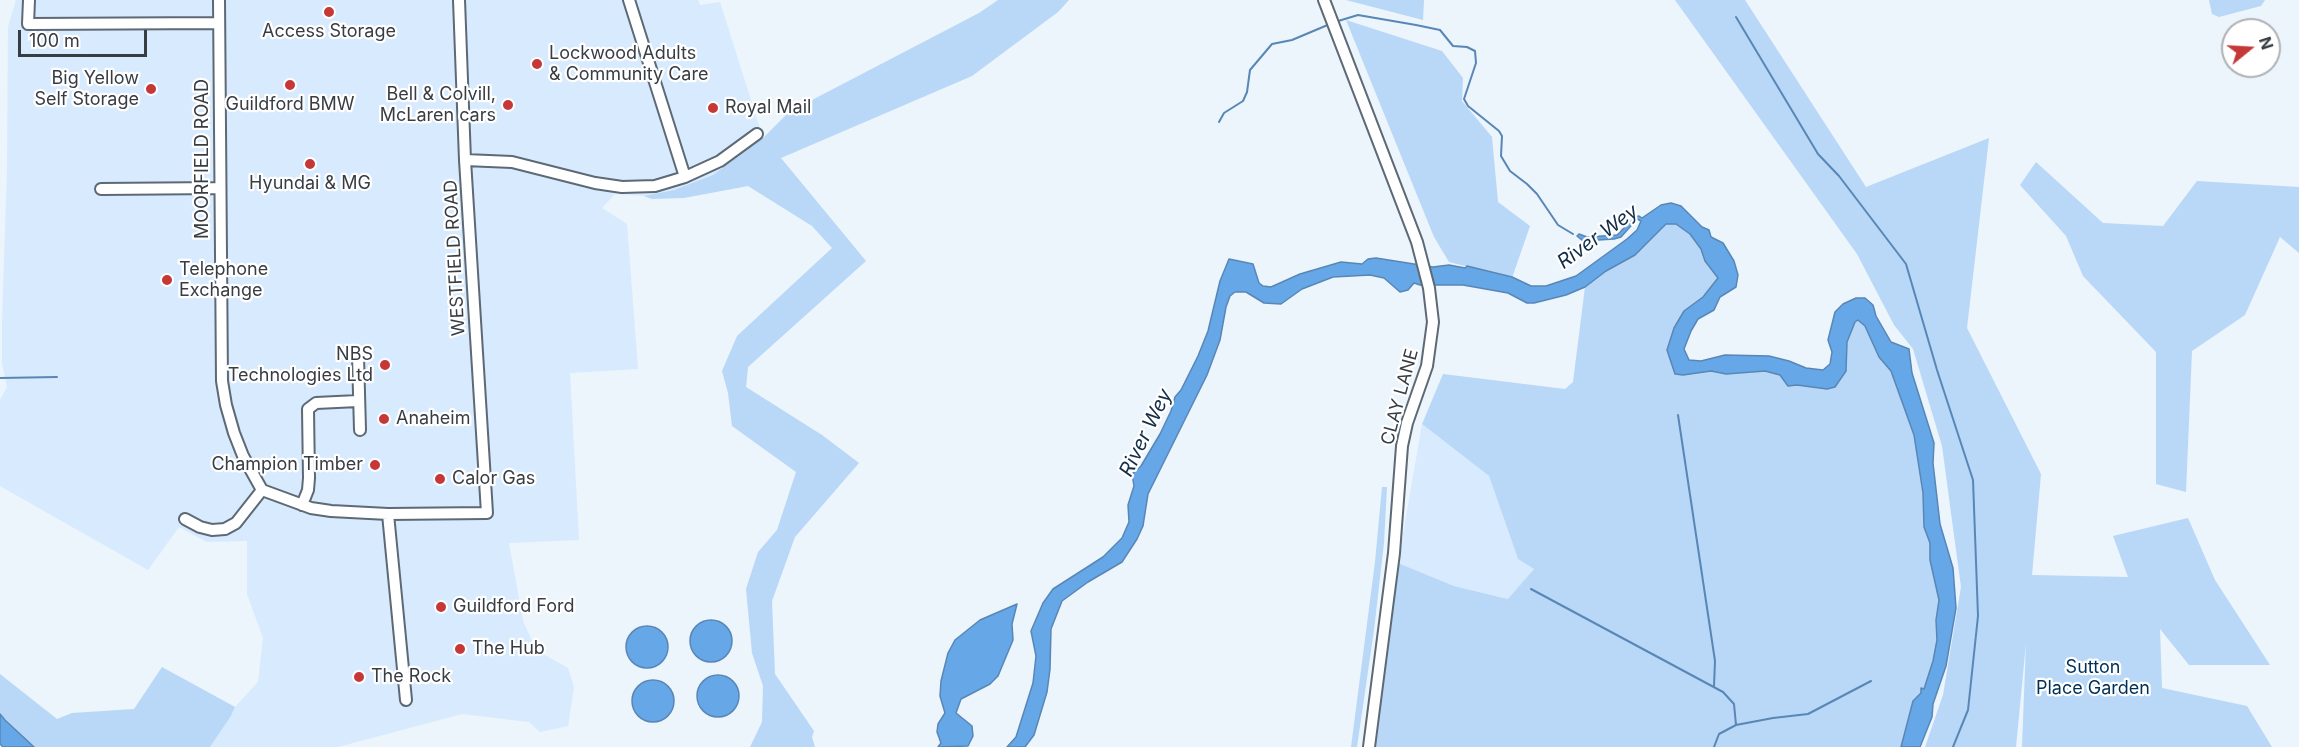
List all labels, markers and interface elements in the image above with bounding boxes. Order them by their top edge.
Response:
marker: Access Storage [322,5,336,19]
scale bar [21,18,150,56]
north arrow [2221,18,2281,78]
place label: Access Storage [262,21,396,43]
text: 100 m [29,30,80,51]
text: N [2255,34,2278,52]
place label: Lockwood Adults & Community Care [549,43,708,86]
marker: Lockwood Adults & Community Care [530,57,544,71]
place label: Big Yellow Self Storage [34,68,139,110]
marker: Guildford BMW [283,78,297,92]
street label: MOORFIELD ROAD [192,79,214,239]
marker: Big Yellow Self Storage [144,82,158,96]
place label: Bell & Colvill, McLaren cars [380,84,496,127]
place label: Guildford BMW [225,94,355,116]
place label: Royal Mail [725,97,811,119]
marker: Bell & Colvill, McLaren cars [501,98,515,112]
marker: Royal Mail [706,101,720,115]
marker: Hyundai & MG [303,157,317,171]
place label: Hyundai & MG [249,173,371,195]
street label: WESTFIELD ROAD [440,179,470,337]
water label: River Wey [1553,200,1643,274]
place label: Telephone Exchange [179,259,268,302]
marker: Telephone Exchange [160,273,174,287]
place label: NBS Technologies Ltd [228,344,373,386]
street label: CLAY LANE [1377,347,1423,447]
marker: NBS Technologies Ltd [378,358,392,372]
water label: River Wey [1115,385,1177,481]
place label: Anaheim [396,408,470,430]
marker: Anaheim [377,412,391,426]
place label: Champion Timber [211,454,363,476]
marker: Champion Timber [368,458,382,472]
place label: Calor Gas [452,468,535,490]
marker: Calor Gas [433,472,447,486]
place label: Guildford Ford [453,596,575,618]
marker: Guildford Ford [434,600,448,614]
place label: The Hub [472,638,545,660]
marker: The Hub [453,642,467,656]
park label: Sutton Place Garden [2036,657,2150,700]
place label: The Rock [371,666,451,688]
marker: The Rock [352,670,366,684]

